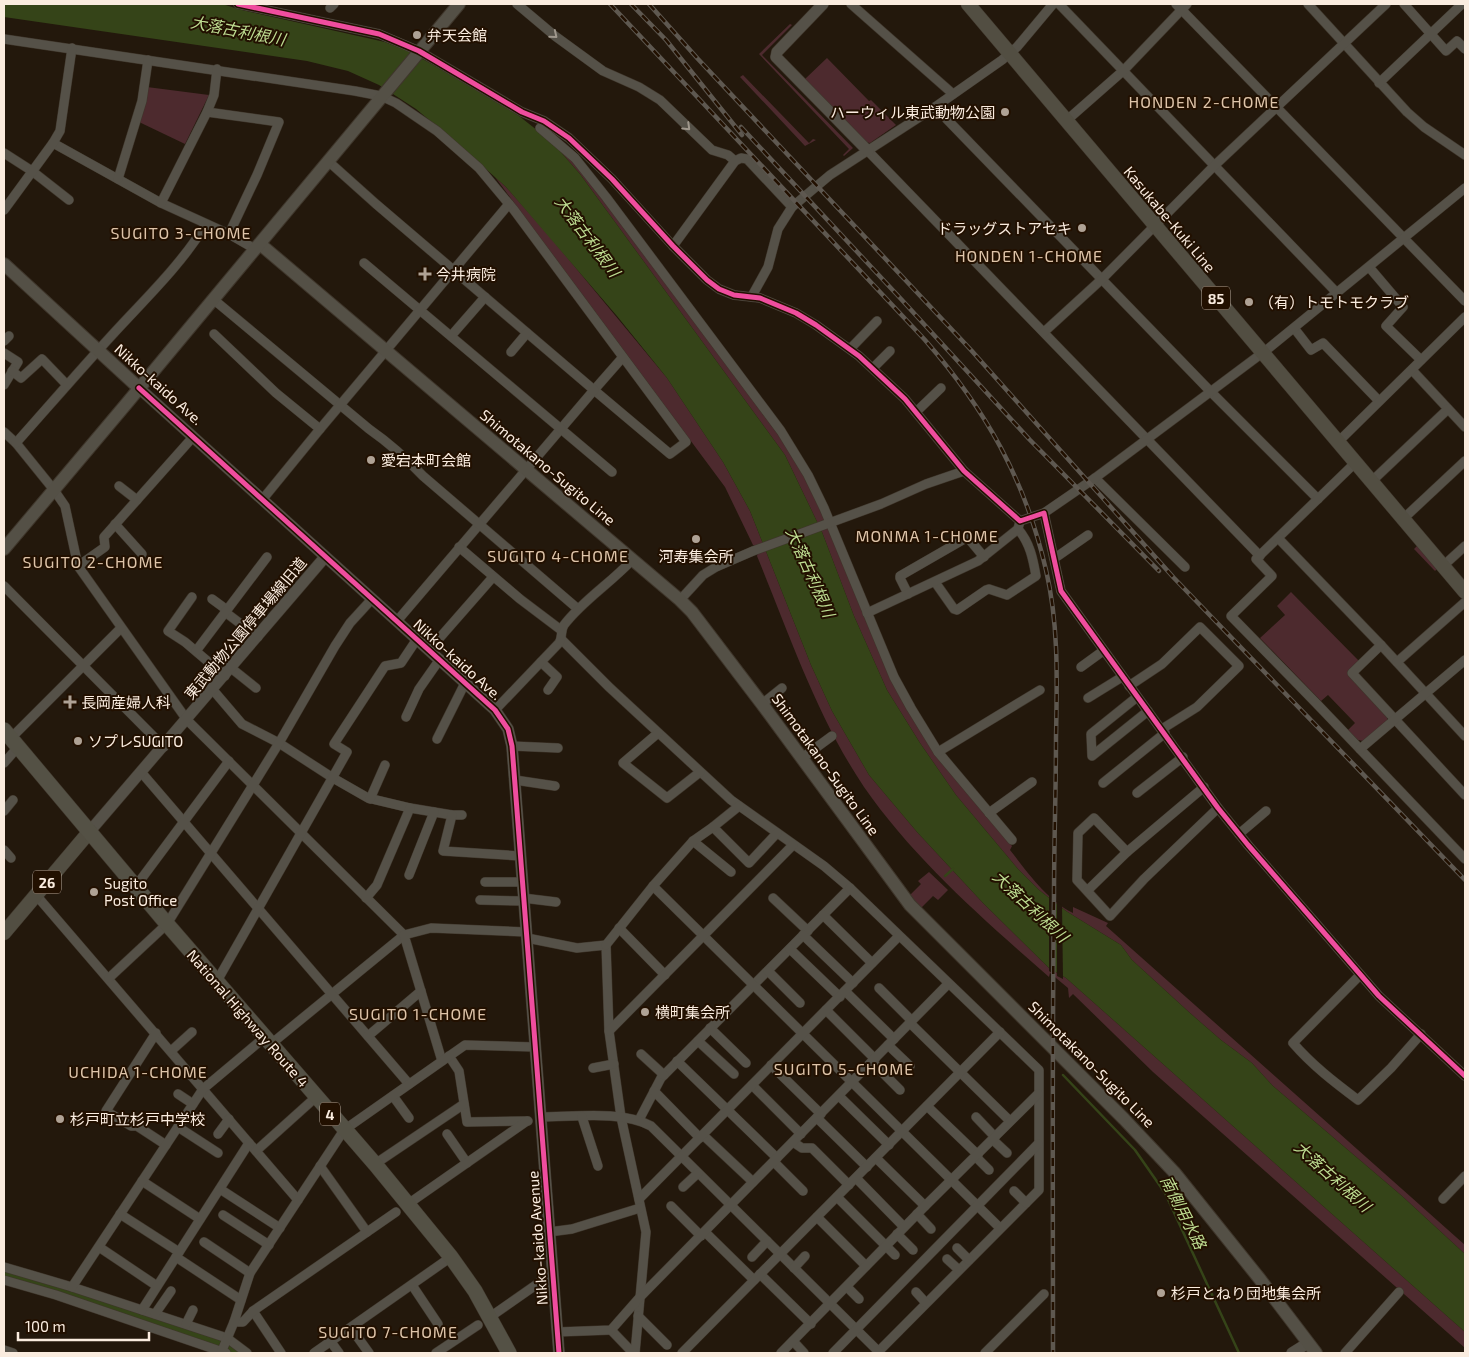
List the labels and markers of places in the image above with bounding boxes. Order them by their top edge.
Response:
place label: 弁天会館 [427,26,487,44]
marker: 弁天会館 [411,29,423,41]
place label: ハーウィル東武動物公園 [830,103,995,121]
marker: ハーウィル東武動物公園 [999,106,1011,118]
place label: ドラッグストアセキ [937,219,1072,237]
marker: ドラッグストアセキ [1076,222,1088,234]
place label: 今井病院 [436,265,496,283]
marker: 今井病院 [418,267,432,281]
place label: （有）トモトモクラブ [1259,293,1409,311]
marker: （有）トモトモクラブ [1243,296,1255,308]
place label: 愛宕本町会館 [381,451,471,469]
marker: 愛宕本町会館 [365,454,377,466]
marker: 河寿集会所 [690,533,702,545]
place label: 河寿集会所 [658,547,734,565]
place label: 長岡産婦人科 [81,693,171,711]
marker: 長岡産婦人科 [63,695,77,709]
place label: ソプレSUGITO [88,732,183,750]
marker: ソプレSUGITO [72,735,84,747]
place label: Sugito Post Office [104,874,177,909]
marker: Sugito Post Office [88,886,100,898]
place label: 横町集会所 [655,1003,730,1021]
marker: 横町集会所 [639,1006,651,1018]
place label: 杉戸町立杉戸中学校 [70,1110,205,1128]
marker: 杉戸町立杉戸中学校 [54,1113,66,1125]
place label: 杉戸とねり団地集会所 [1171,1284,1321,1302]
marker: 杉戸とねり団地集会所 [1155,1287,1167,1299]

